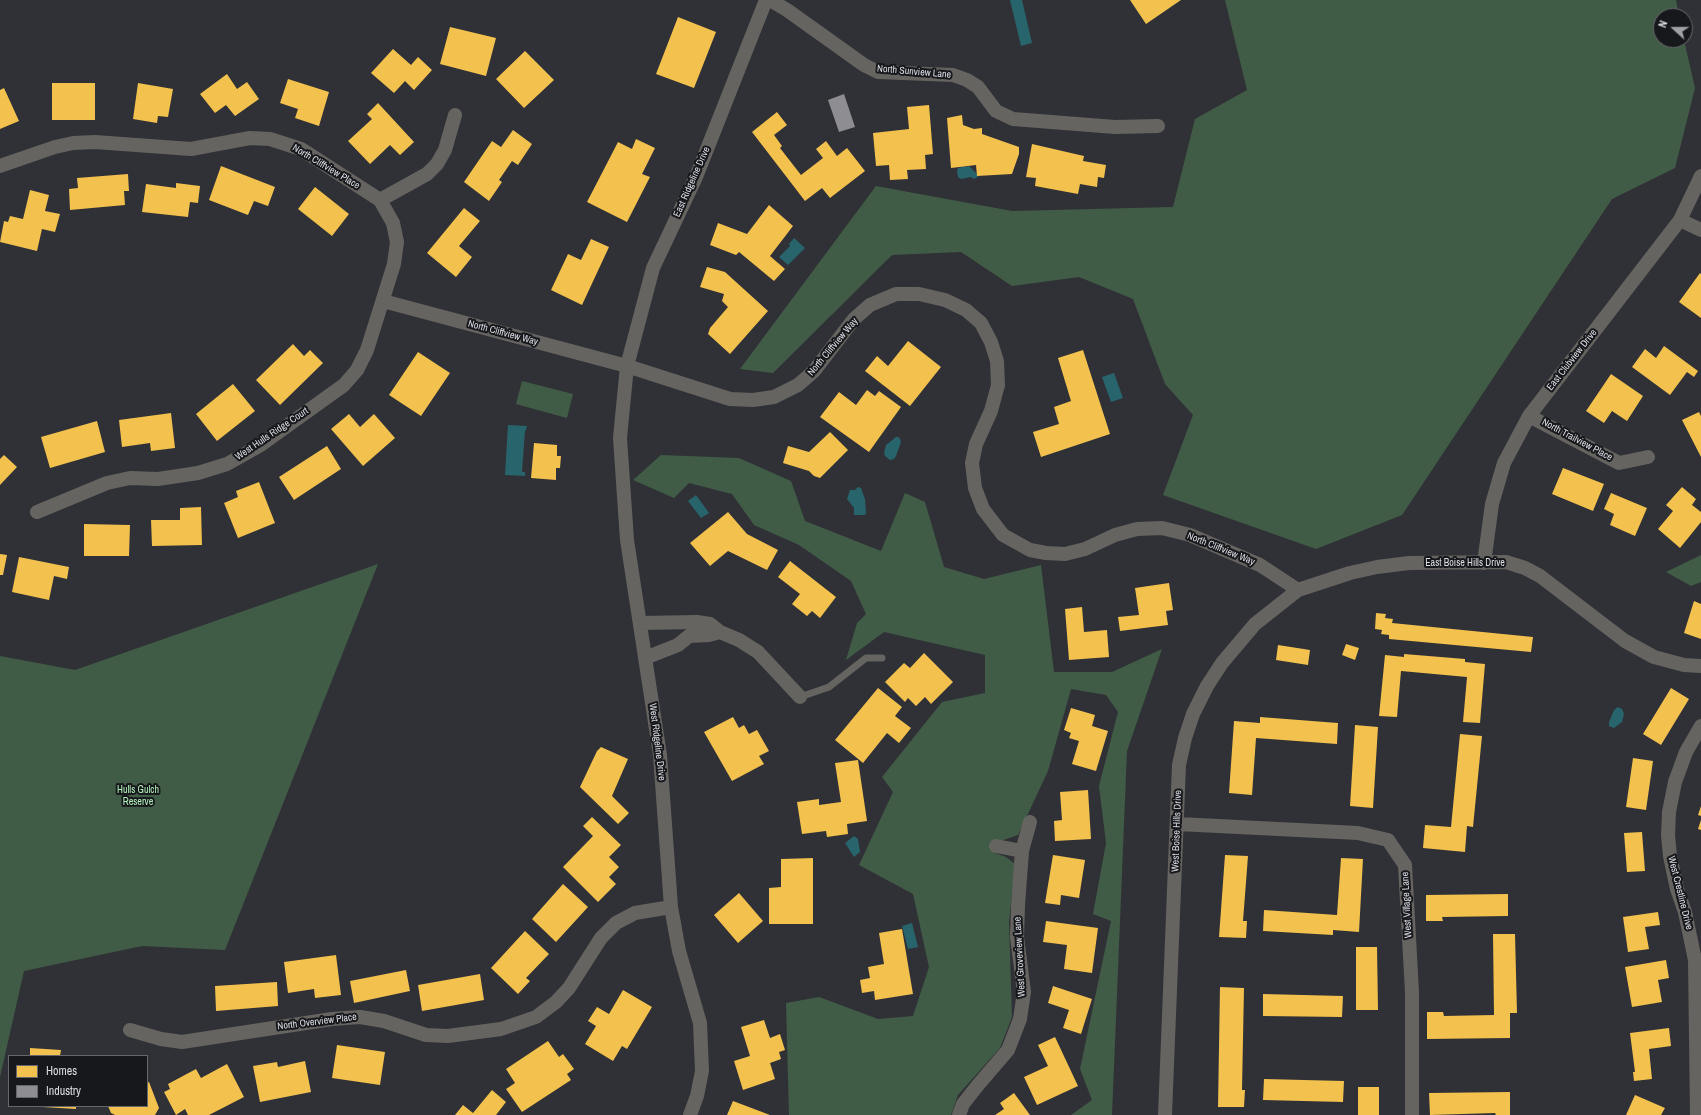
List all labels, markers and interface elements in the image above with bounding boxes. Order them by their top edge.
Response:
north arrow [1653,8,1693,48]
text: N [1655,19,1670,30]
street label: North Sunview Lane [876,63,952,81]
street label: North Cliffview Place [290,142,362,192]
street label: East Ridgeline Drive [671,145,713,219]
street label: North Cliffview Way [805,316,861,378]
street label: North Cliffview Way [467,318,539,348]
street label: East Clubview Drive [1544,327,1600,393]
street label: West Hulls Ridge Court [233,405,311,463]
street label: North Trailview Place [1540,416,1614,464]
street label: North Cliffview Way [1185,530,1257,568]
street label: East Boise Hills Drive [1425,557,1505,569]
street label: West Ridgeline Drive [646,703,668,781]
park label: Hulls Gulch Reserve [117,784,159,808]
street label: West Boise Hills Drive [1170,790,1184,872]
street label: West Crestline Drive [1665,855,1695,931]
street label: West Village Lane [1399,872,1415,938]
street label: West Groveview Lane [1012,916,1028,998]
street label: North Overview Place [277,1011,357,1033]
legend [8,1055,148,1107]
text: Homes [46,1063,77,1079]
text: Industry [46,1083,81,1099]

